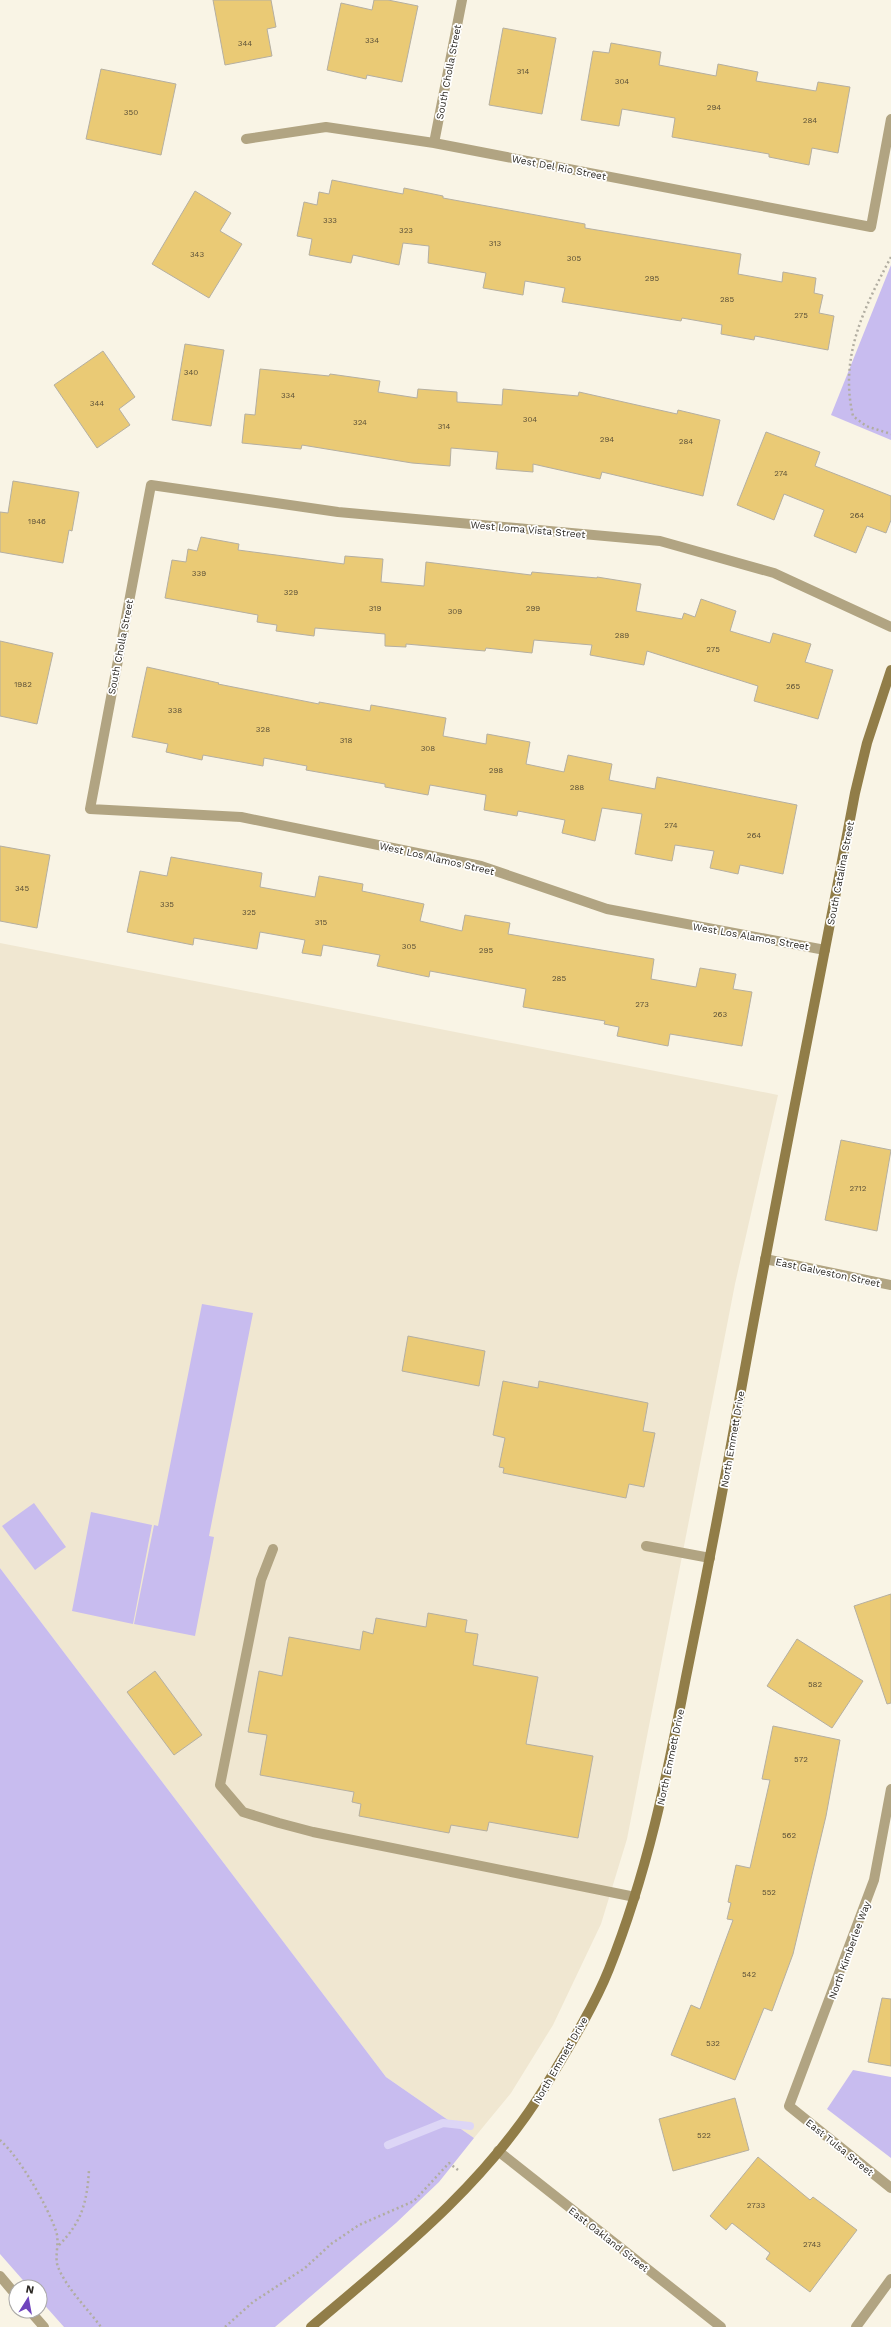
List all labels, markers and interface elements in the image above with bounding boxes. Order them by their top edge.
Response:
street label: South Cholla Street [434,23,463,121]
house number: 334 [365,36,379,45]
house number: 344 [238,39,252,48]
house number: 314 [517,67,529,76]
house number: 304 [615,77,629,86]
house number: 294 [707,103,721,112]
house number: 350 [124,108,138,117]
house number: 284 [803,116,817,125]
street label: West Del Rio Street [511,153,608,182]
house number: 333 [323,216,337,225]
house number: 323 [399,226,413,235]
house number: 313 [489,239,502,248]
house number: 343 [190,250,204,259]
house number: 305 [567,254,581,263]
house number: 295 [645,274,659,283]
house number: 285 [720,295,734,304]
house number: 275 [794,311,808,320]
house number: 340 [184,368,198,377]
house number: 334 [281,391,295,400]
house number: 344 [90,399,104,408]
house number: 304 [523,415,537,424]
house number: 324 [353,418,367,427]
house number: 314 [438,422,450,431]
house number: 294 [600,435,614,444]
house number: 284 [679,437,693,446]
house number: 274 [774,469,788,478]
house number: 264 [850,511,864,520]
house number: 1946 [28,517,46,526]
street label: West Loma Vista Street [470,519,587,540]
house number: 339 [192,569,206,578]
house number: 329 [284,588,298,597]
street label: South Cholla Street [106,598,135,696]
house number: 319 [369,604,381,613]
house number: 299 [526,604,540,613]
house number: 309 [448,607,462,616]
house number: 289 [615,631,629,640]
house number: 275 [706,645,720,654]
house number: 1982 [14,680,32,689]
house number: 265 [786,682,800,691]
house number: 338 [168,706,182,715]
house number: 328 [256,725,270,734]
house number: 318 [340,736,352,745]
house number: 308 [421,744,435,753]
house number: 298 [489,766,503,775]
house number: 288 [570,783,584,792]
street label: South Catalina Street [825,820,856,926]
house number: 274 [664,821,678,830]
house number: 264 [747,831,761,840]
street label: West Los Alamos Street [378,840,496,877]
house number: 345 [15,884,29,893]
house number: 335 [160,900,174,909]
house number: 325 [242,908,256,917]
house number: 315 [315,918,328,927]
street label: West Los Alamos Street [692,921,811,952]
house number: 305 [402,942,416,951]
house number: 295 [479,946,493,955]
house number: 285 [552,974,566,983]
house number: 273 [635,1000,649,1009]
house number: 263 [713,1010,727,1019]
house number: 2712 [850,1184,867,1193]
street label: East Galveston Street [775,1256,882,1289]
street label: North Emmett Drive [719,1390,746,1488]
house number: 582 [808,1680,822,1689]
street label: North Emmett Drive [655,1708,686,1806]
house number: 572 [794,1755,808,1764]
house number: 562 [782,1831,796,1840]
house number: 552 [762,1888,776,1897]
street label: North Kimberlee Way [827,1899,873,2001]
house number: 542 [742,1970,756,1979]
street label: North Emmett Drive [531,2015,590,2105]
house number: 532 [706,2039,720,2048]
street label: East Tulsa Street [804,2117,876,2178]
house number: 522 [697,2131,711,2140]
house number: 2733 [747,2201,765,2210]
street label: East Oakland Street [567,2205,651,2275]
house number: 2743 [803,2240,821,2249]
north arrow [8,2279,48,2319]
text: N [25,2283,35,2297]

